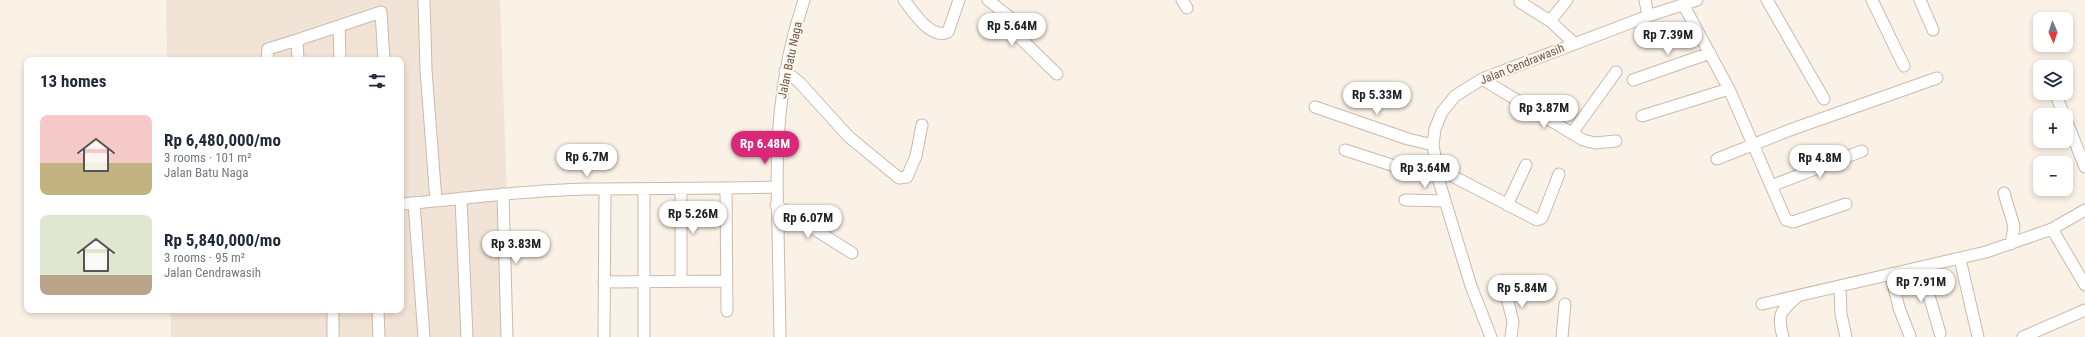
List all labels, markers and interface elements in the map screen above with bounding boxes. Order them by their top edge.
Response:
north arrow [2033,12,2073,52]
map controls [2033,12,2073,196]
pin: Rp 5.64M [971,13,1053,47]
text: Rp 5.64M [987,18,1037,33]
street label: Jalan Batu Naga [775,20,805,100]
pin: Rp 7.39M [1627,22,1709,56]
text: Rp 7.39M [1643,27,1693,42]
street label: Jalan Cendrawasih [1478,41,1566,87]
button: layers [2033,60,2073,100]
icon: filters [366,70,388,92]
text: 13 homes [40,71,106,91]
pin: Rp 5.33M [1336,82,1418,116]
text: Rp 5.33M [1352,87,1402,102]
pin: Rp 3.87M [1503,95,1585,129]
text: Rp 3.87M [1519,100,1569,115]
button: + [2033,108,2073,148]
text: Rp 6,480,000/mo [164,130,281,150]
icon: home [72,131,120,179]
pin: Rp 6.48M [724,131,806,165]
text: Rp 6.48M [740,136,790,151]
pin: Rp 6.7M [550,144,624,178]
pin: Rp 4.8M [1783,145,1857,179]
text: Rp 6.7M [565,149,609,164]
text: 3 rooms · 101 m² [164,150,251,165]
text: Rp 4.8M [1798,150,1842,165]
pin: Rp 3.64M [1384,155,1466,189]
button: − [2033,156,2073,196]
text: Rp 3.64M [1400,160,1450,175]
text: Jalan Batu Naga [164,165,248,180]
pin: Rp 5.26M [652,201,734,235]
pin: Rp 6.07M [767,205,849,239]
text: Rp 5.26M [668,206,718,221]
text: Rp 6.07M [783,210,833,225]
text: Rp 5,840,000/mo [164,230,281,250]
icon: home [72,231,120,279]
pin: Rp 3.83M [475,231,557,265]
text: Rp 3.83M [491,236,541,251]
text: 3 rooms · 95 m² [164,250,245,265]
text: Jalan Cendrawasih [164,265,261,280]
pin: Rp 7.91M [1880,269,1962,303]
text: Rp 7.91M [1896,274,1946,289]
pin: Rp 5.84M [1481,275,1563,309]
text: Rp 5.84M [1497,280,1547,295]

